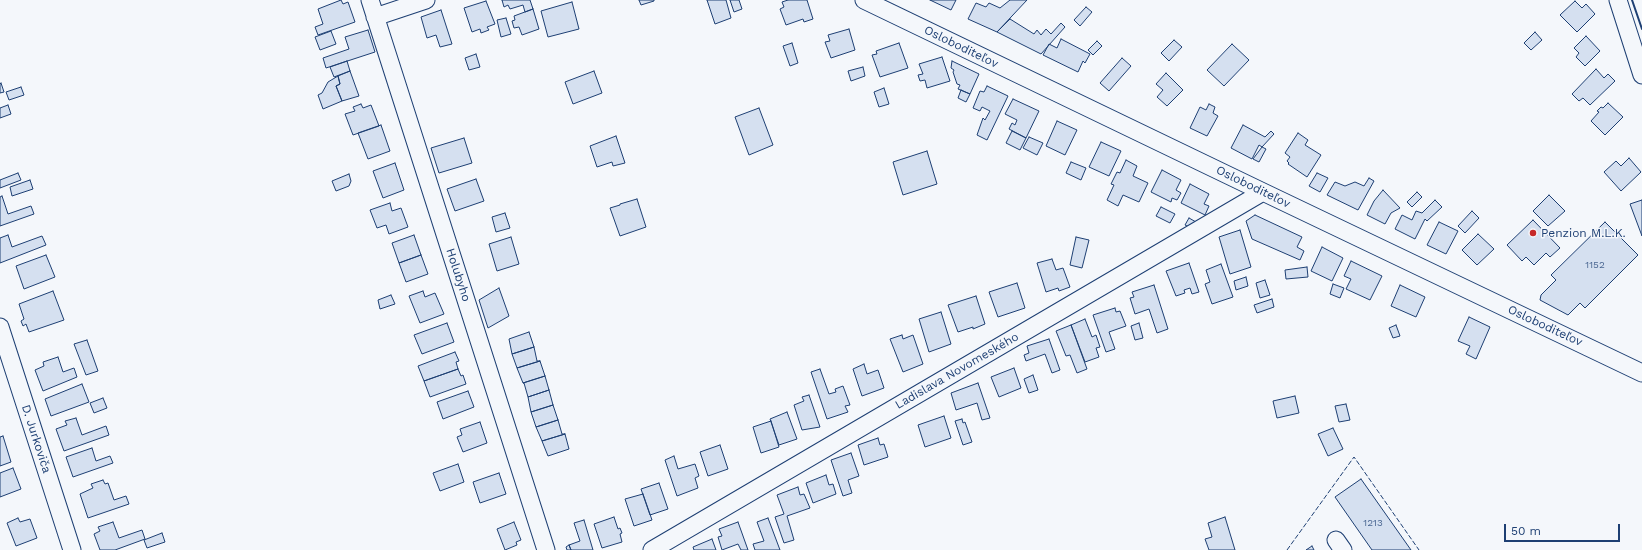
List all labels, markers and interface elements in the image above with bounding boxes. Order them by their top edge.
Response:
street label: Osloboditeľov [922,23,1000,71]
street label: Osloboditeľov [1214,163,1292,211]
place label: Penzion M.L.K. [1541,226,1626,240]
marker: Penzion M.L.K. [1528,228,1538,238]
street label: Holubyho [443,247,473,303]
house number: 1152 [1585,259,1605,271]
street label: Osloboditeľov [1505,302,1585,350]
street label: Ladislava Novomeského [893,330,1021,412]
street label: D. Jurkoviča [18,403,54,475]
scale bar [1506,516,1622,542]
house number: 1213 [1363,517,1383,529]
text: 50 m [1511,524,1541,538]

